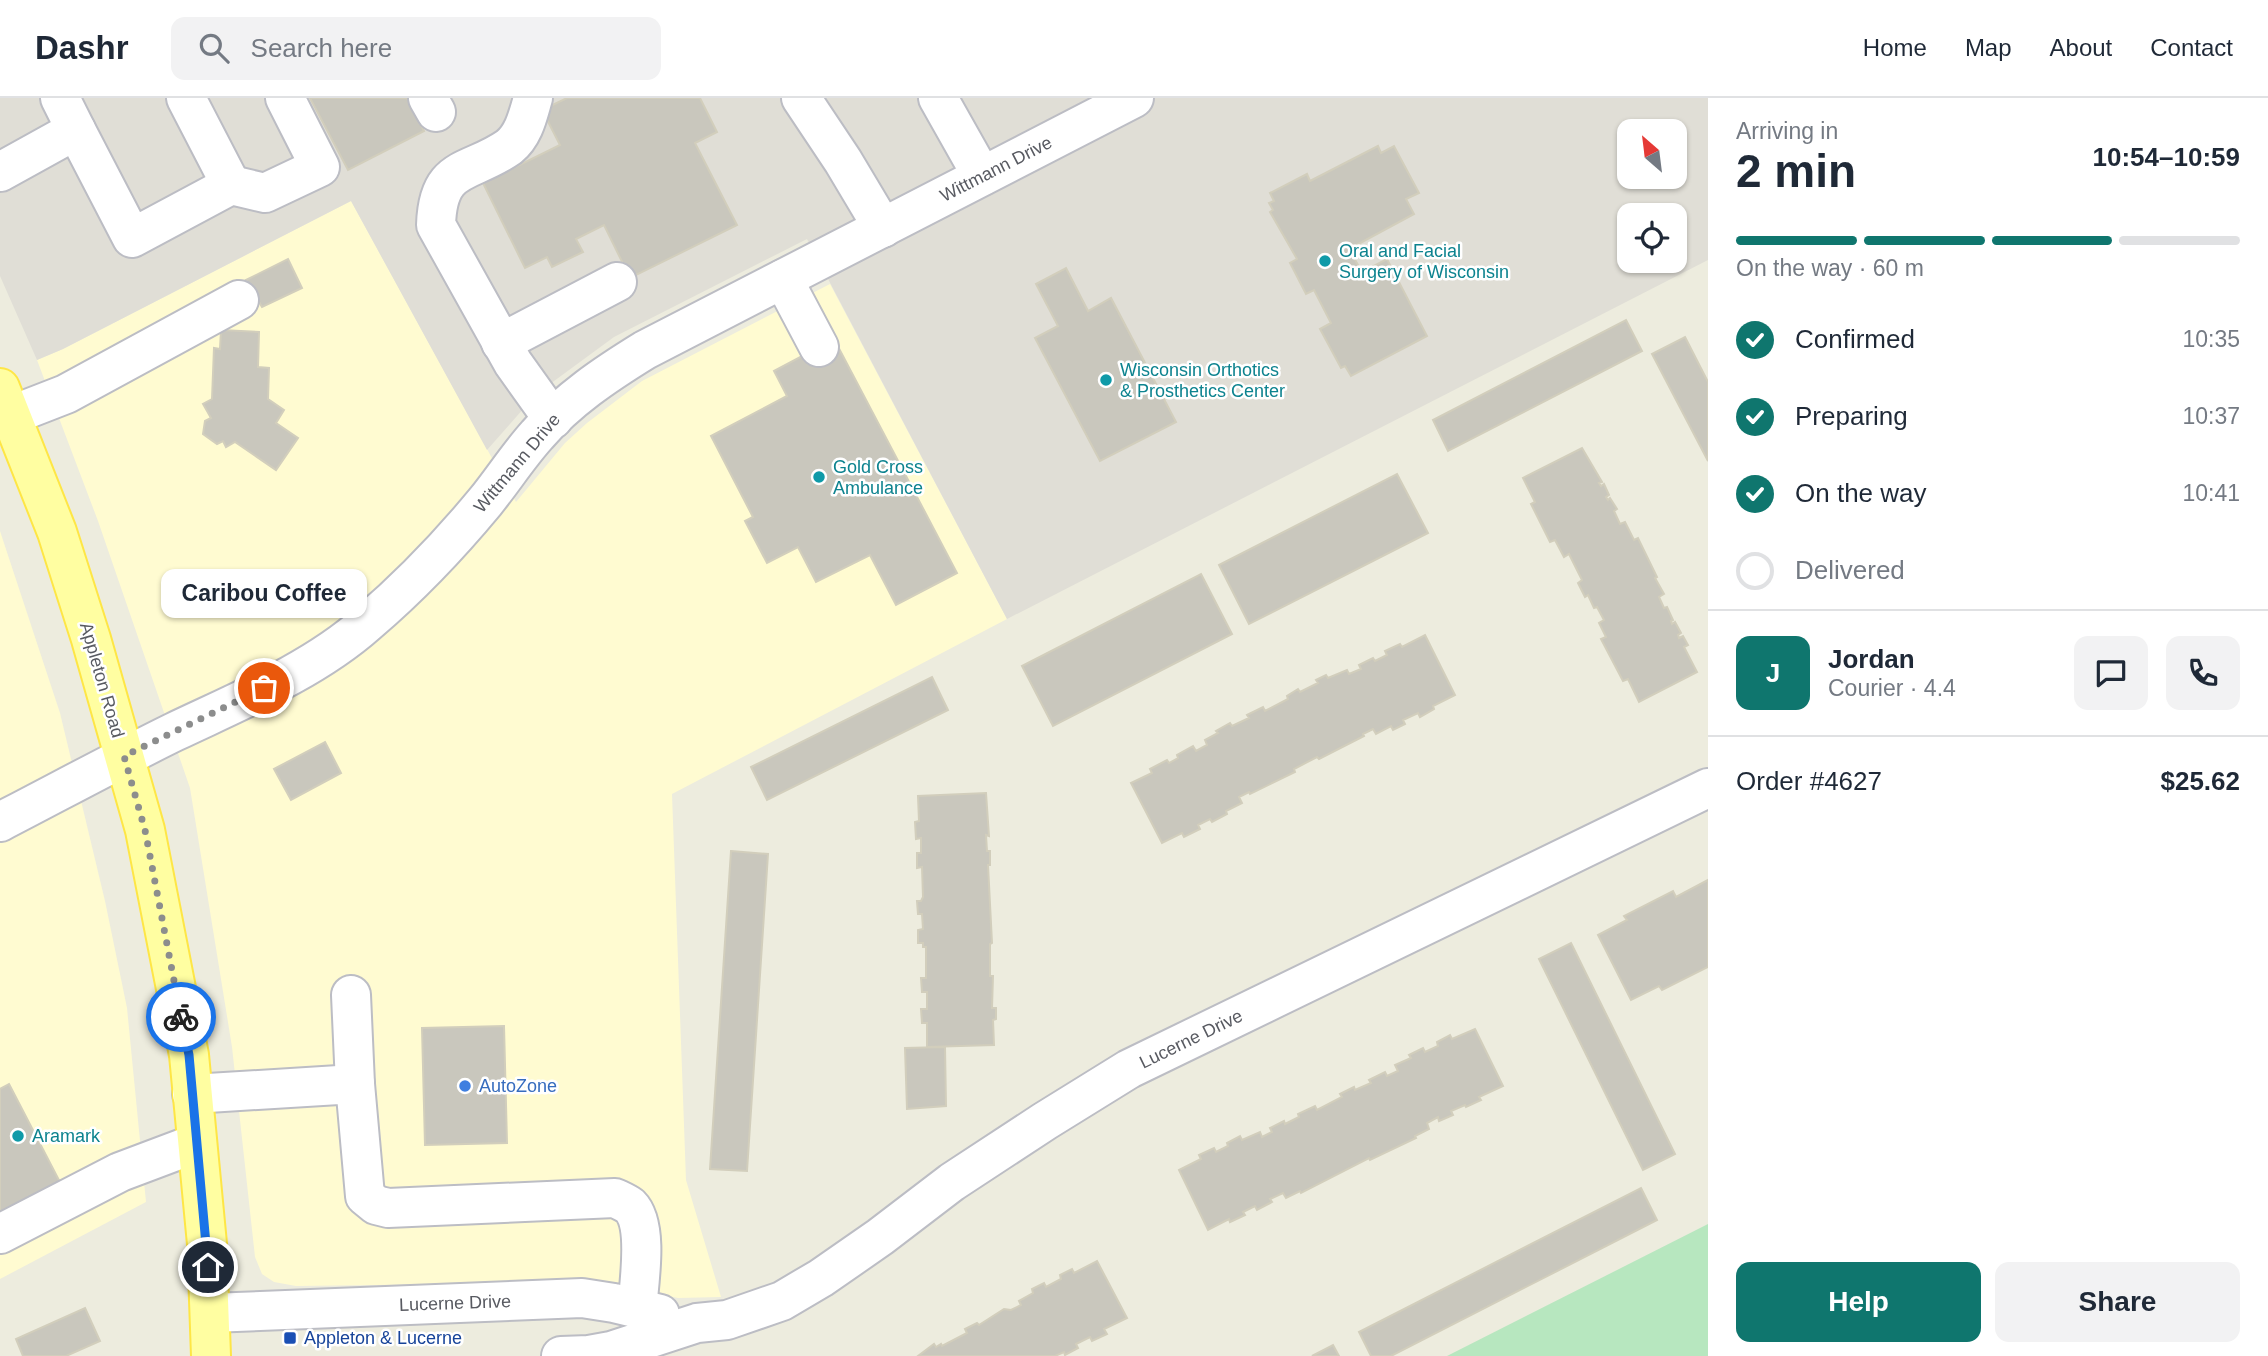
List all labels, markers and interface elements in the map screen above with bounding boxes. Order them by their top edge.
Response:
search box [171,17,661,80]
text: Dashr [35,29,129,66]
icon: search [195,29,233,67]
text: Search here [251,33,392,63]
text: Home [1863,34,1927,61]
text: Map [1965,34,2012,61]
text: About [2050,34,2112,61]
text: Contact [2150,34,2233,61]
text: Arriving in [1736,118,1838,144]
north arrow [1617,119,1687,189]
map controls [1617,119,1687,273]
street label: Wittmann Drive [937,132,1055,206]
text: 10:54–10:59 [2093,142,2240,172]
text: 2 min [1736,145,1856,197]
button: locate [1617,203,1687,273]
place label: Oral and Facial Surgery of Wisconsin [1339,241,1509,282]
marker: Oral and Facial Surgery of Wisconsin [1317,253,1333,269]
text: On the way · 60 m [1736,255,1924,281]
icon: check [1736,321,1774,359]
text: Confirmed [1795,324,1915,354]
text: 10:35 [2182,326,2240,352]
place label: Wisconsin Orthotics & Prosthetics Center [1120,360,1285,401]
marker: Wisconsin Orthotics & Prosthetics Center [1098,372,1114,388]
icon: check [1736,398,1774,436]
text: Preparing [1795,401,1908,431]
text: 10:37 [2182,403,2240,429]
street label: Wittmann Drive [470,409,564,517]
place label: Gold Cross Ambulance [833,457,923,498]
marker: Gold Cross Ambulance [811,469,827,485]
icon: check [1736,475,1774,513]
text: On the way [1795,478,1927,508]
text: 10:41 [2182,480,2240,506]
text: Delivered [1795,555,1905,585]
callout: Caribou Coffee [161,569,367,618]
text: Caribou Coffee [182,580,346,606]
street label: Appleton Road [76,620,128,740]
button: chat [2074,636,2148,710]
button: phone [2166,636,2240,710]
text: Jordan [1828,644,1915,674]
pin [234,658,294,718]
text: J [1766,658,1780,688]
icon: bag [245,669,283,707]
text: Courier · 4.4 [1828,675,1956,701]
text: Order #4627 [1736,766,1882,796]
text: $25.62 [2160,766,2240,796]
courier [146,982,216,1052]
icon: bike [162,998,200,1036]
street label: Lucerne Drive [1136,1005,1246,1073]
place label: AutoZone [479,1076,557,1096]
marker: AutoZone [457,1078,473,1094]
place label: Aramark [32,1126,101,1146]
marker: Aramark [10,1128,26,1144]
pin [178,1237,238,1297]
icon: home [189,1248,227,1286]
button: Help [1736,1262,1981,1342]
button: Share [1995,1262,2240,1342]
street label: Lucerne Drive [399,1291,511,1315]
place label: Appleton & Lucerne [304,1328,462,1348]
marker: Appleton & Lucerne [282,1330,298,1346]

